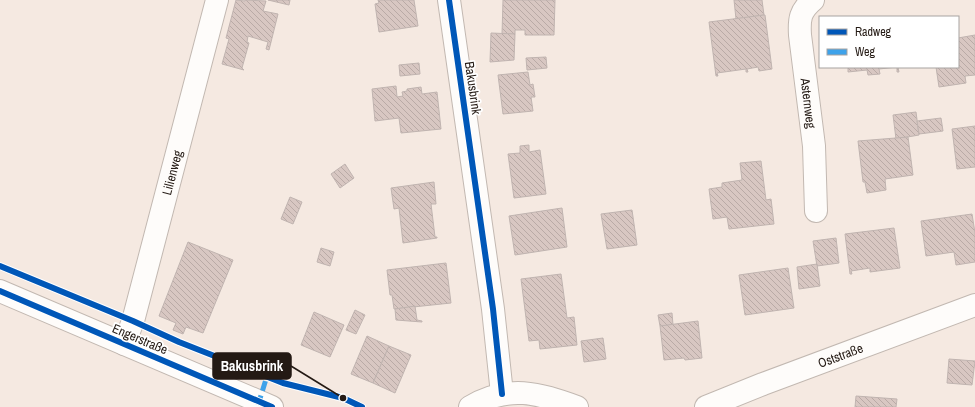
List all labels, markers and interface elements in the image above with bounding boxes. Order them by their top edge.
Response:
legend [819,16,959,68]
text: Radweg [855,24,892,40]
text: Weg [855,44,876,60]
street label: Bakusbrink [461,60,485,116]
street label: Asternweg [797,76,820,129]
street label: Lilienweg [158,148,186,197]
street label: Engerstraße [110,320,170,358]
street label: Oststraße [815,339,865,371]
callout: Bakusbrink [213,353,291,379]
text: Bakusbrink [221,357,284,375]

